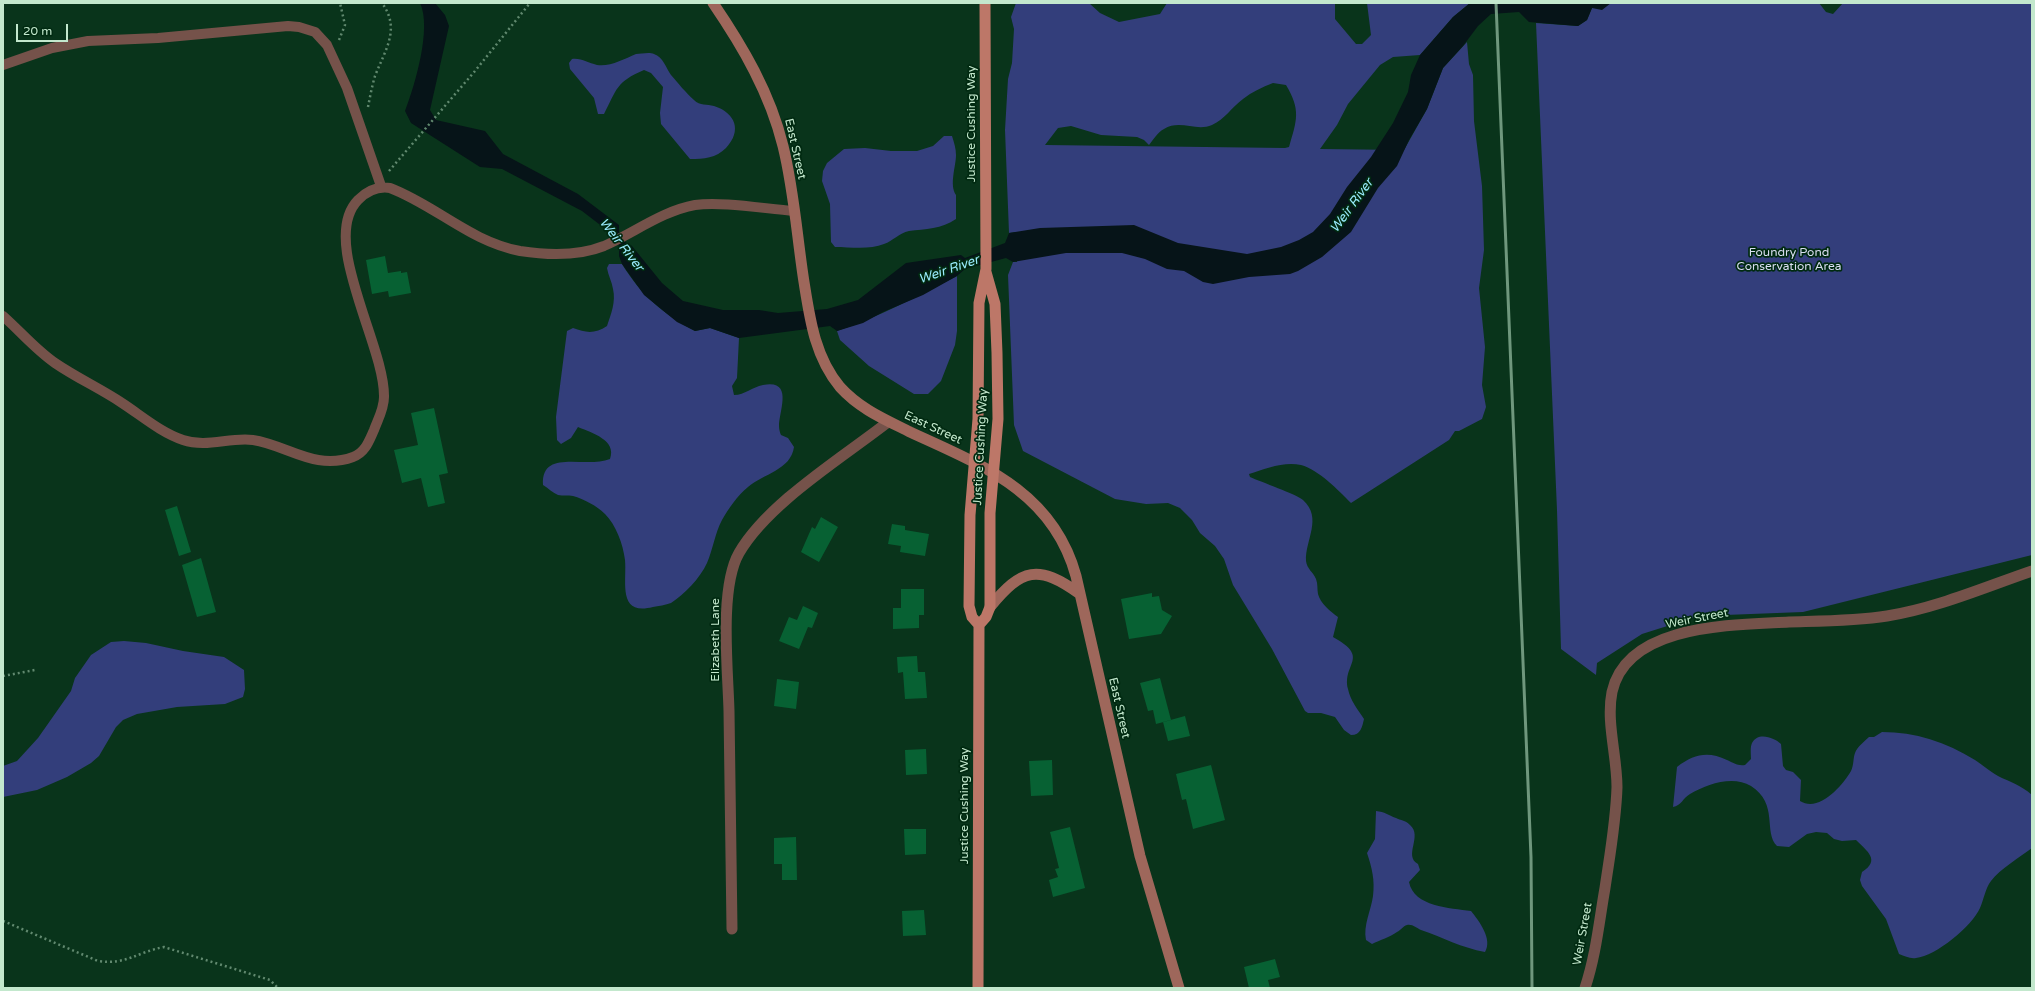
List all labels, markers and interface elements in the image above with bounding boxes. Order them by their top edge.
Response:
scale bar [18,16,70,42]
text: 20 m [23,24,52,38]
street label: Justice Cushing Way [965,66,979,182]
street label: East Street [781,117,809,181]
water label: Weir River [1327,176,1377,236]
water label: Weir River [595,215,647,275]
park label: Foundry Pond Conservation Area [1737,246,1841,274]
water label: Weir River [917,252,981,288]
street label: Justice Cushing Way [971,388,991,506]
street label: East Street [902,408,964,448]
street label: Elizabeth Lane [709,598,723,682]
street label: Weir Street [1665,606,1729,632]
street label: East Street [1105,676,1133,740]
street label: Justice Cushing Way [958,748,972,864]
street label: Weir Street [1570,902,1596,966]

